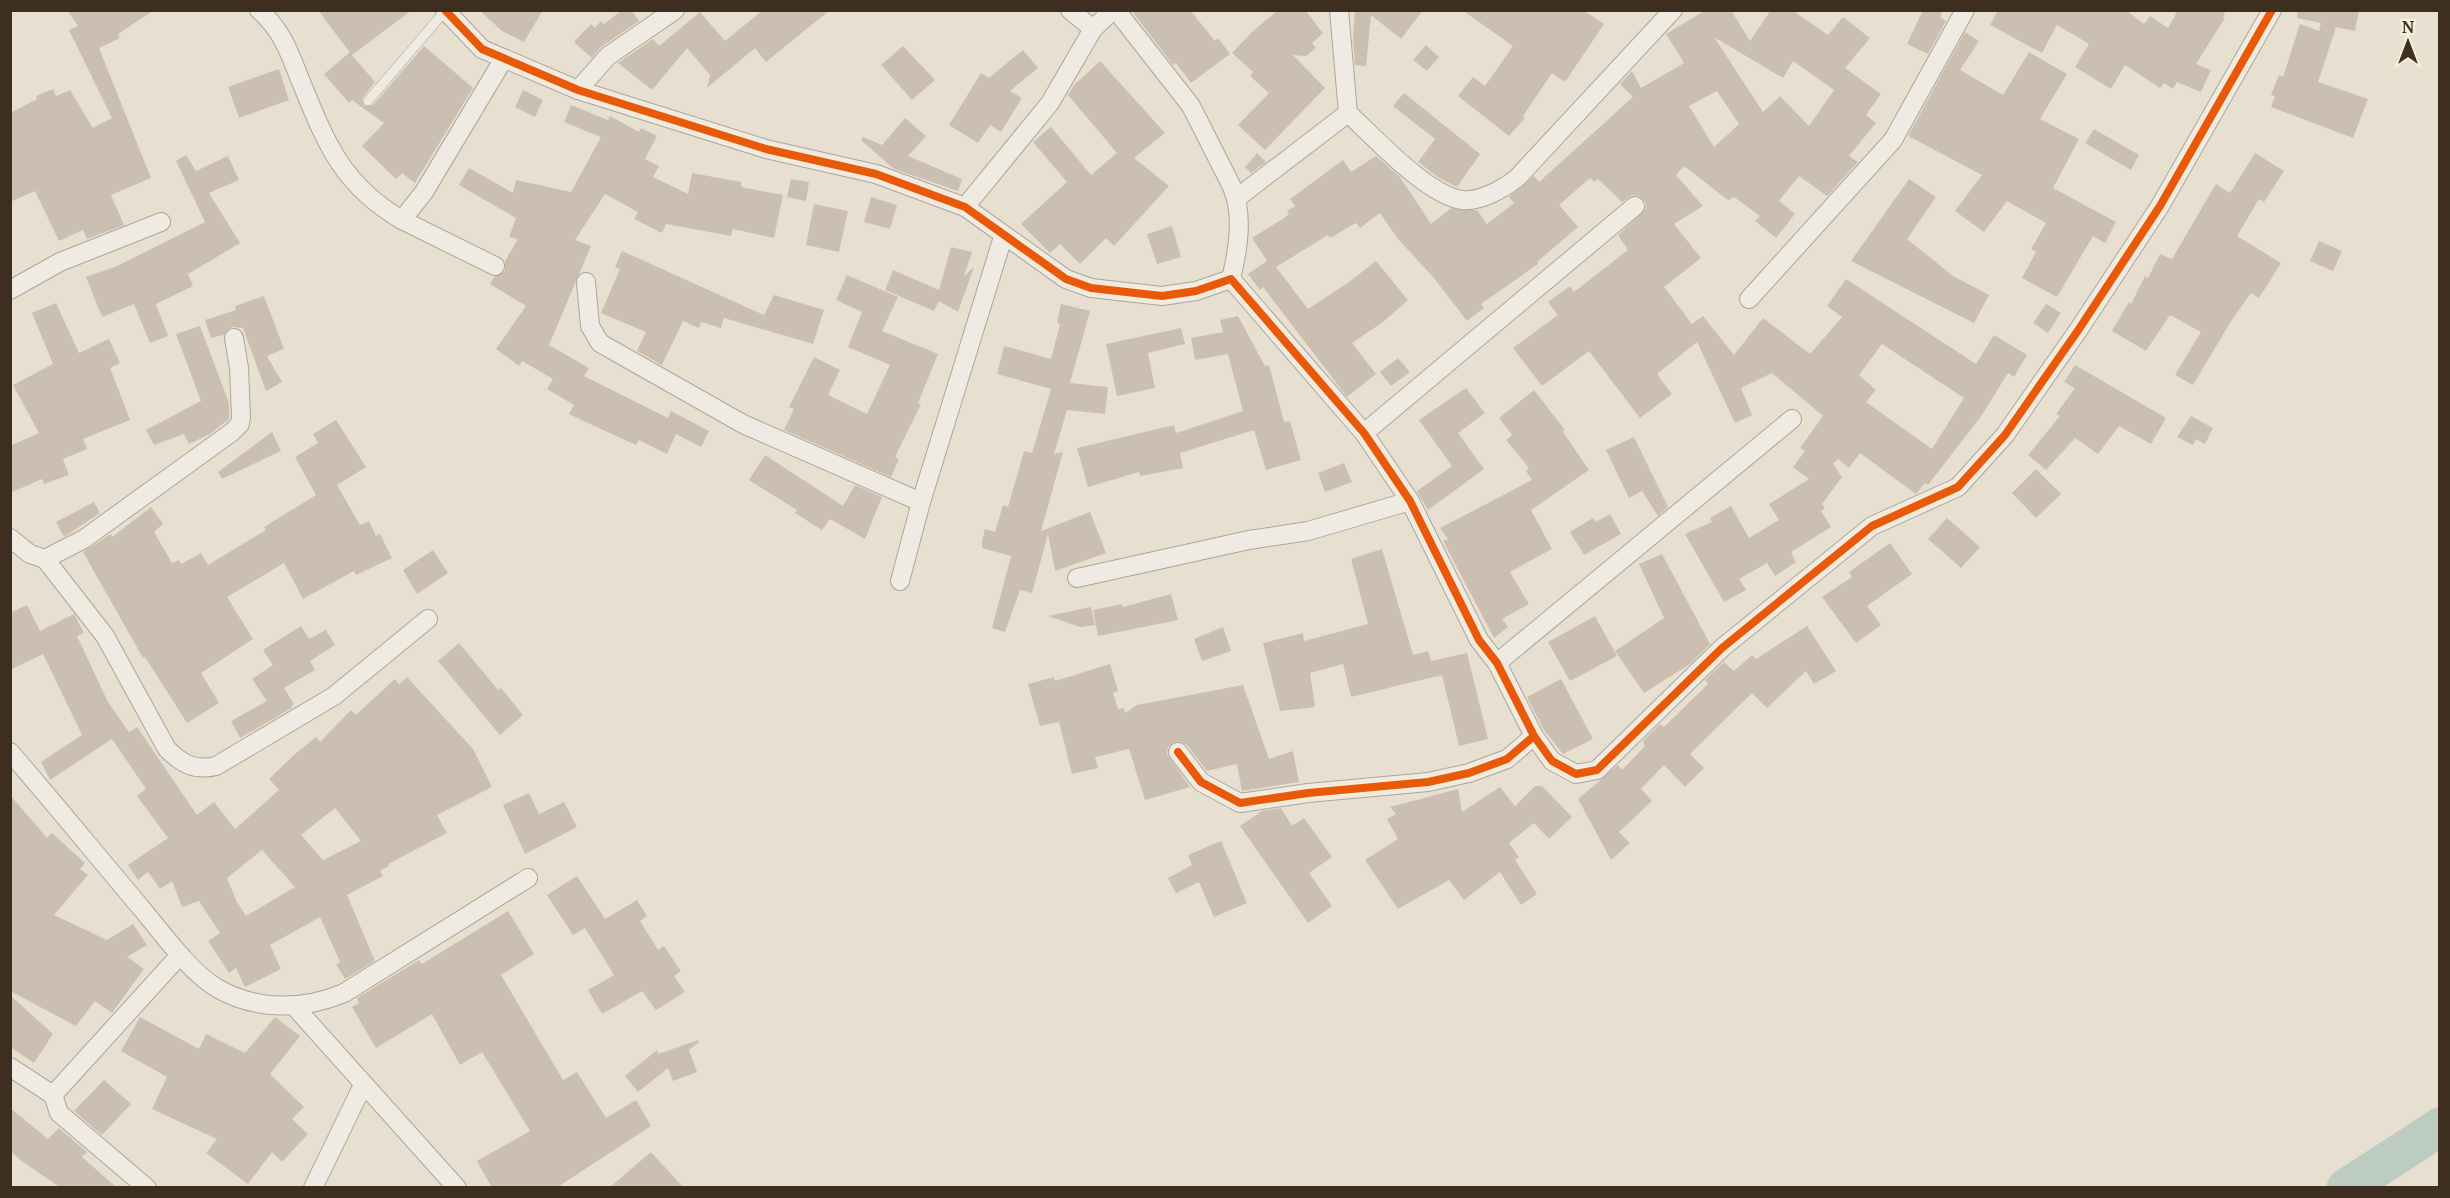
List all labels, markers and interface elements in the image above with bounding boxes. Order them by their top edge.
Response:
north arrow [2378,12,2438,72]
text: N [2402,16,2415,38]

